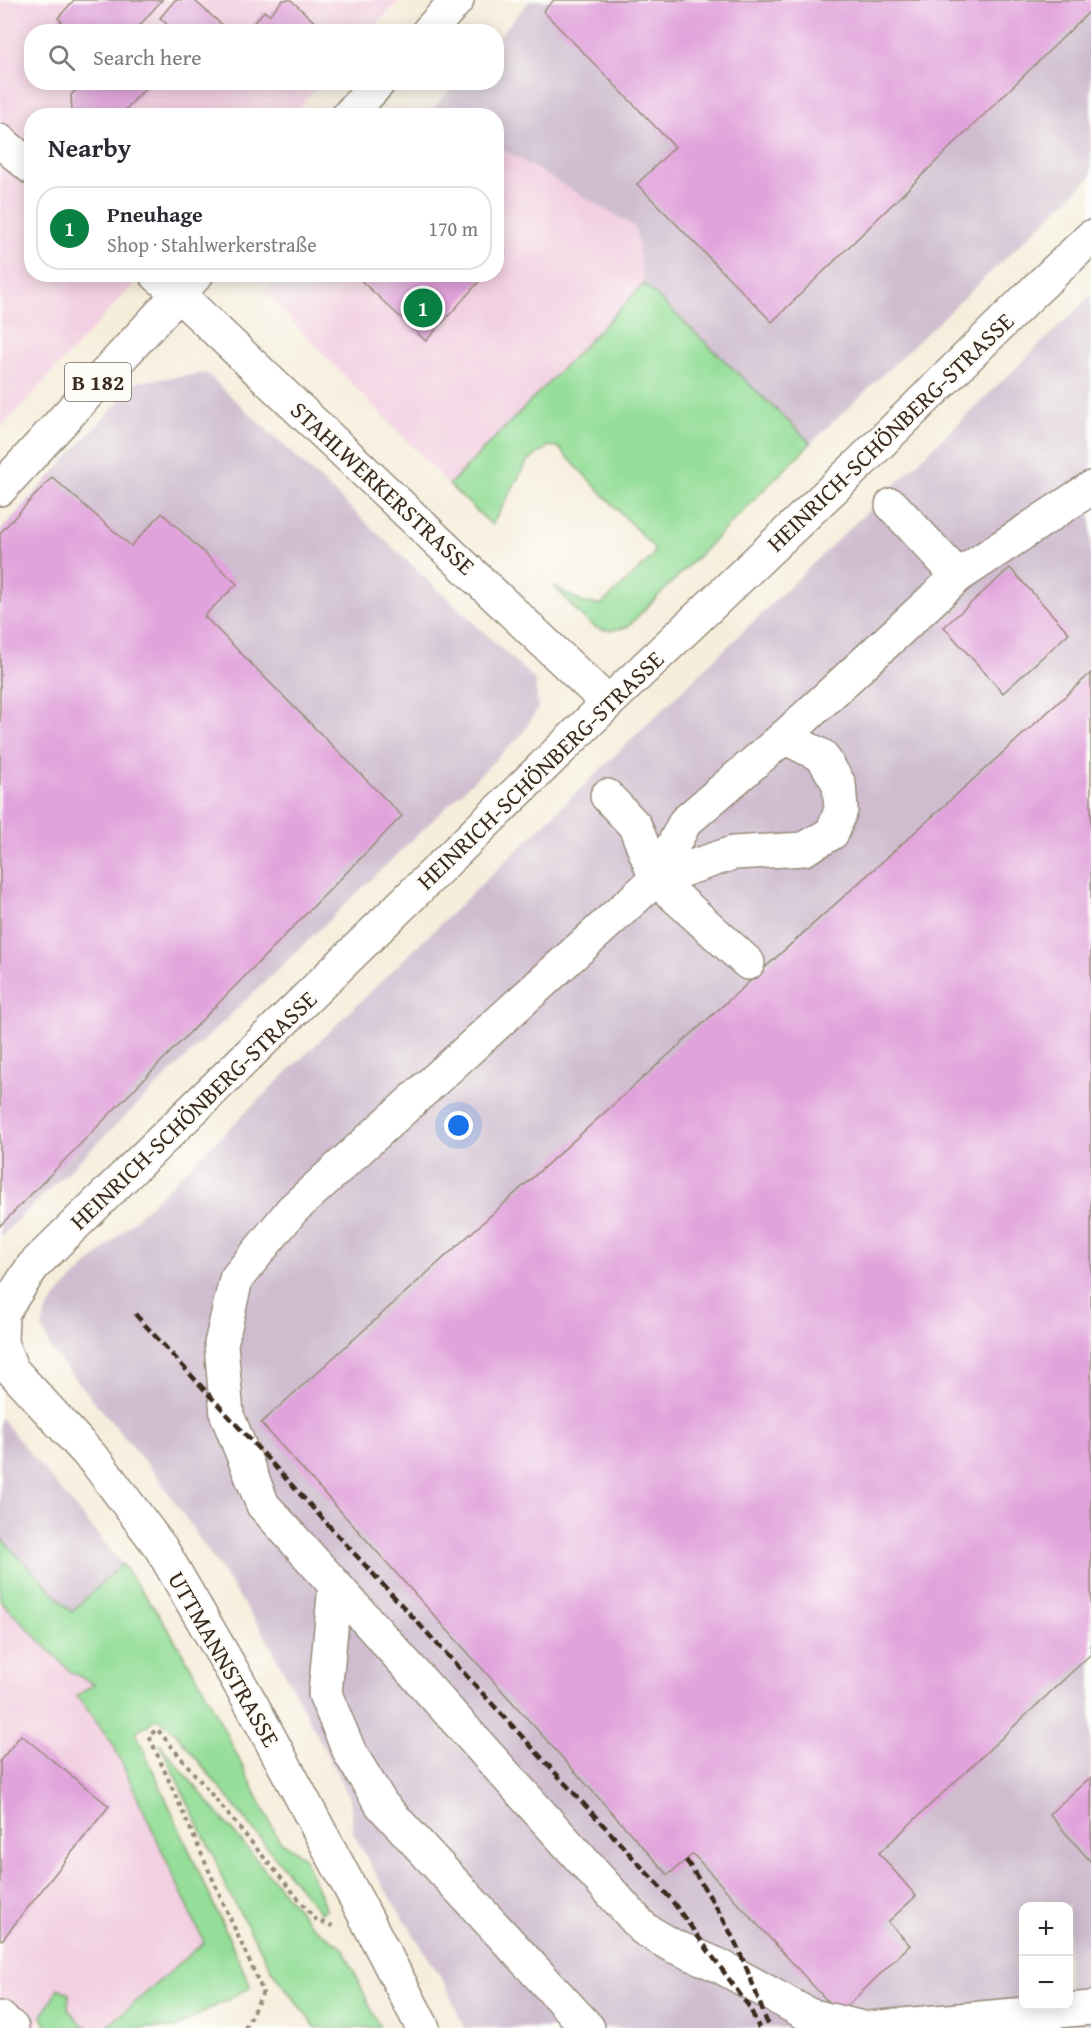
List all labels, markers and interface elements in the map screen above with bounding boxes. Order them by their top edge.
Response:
search box [24,24,504,90]
icon: search [45,41,78,74]
text: Search here [93,41,202,73]
text: Nearby [48,128,131,167]
text: Pneuhage [107,198,203,230]
text: 1 [64,214,75,243]
text: 170 m [428,214,478,243]
text: Shop · Stahlwerkerstraße [107,230,317,259]
pin: 1 [404,286,442,330]
street label: HEINRICH-SCHÖNBERG-STRASSE [759,304,1021,560]
road number: B 182 [65,363,131,401]
street label: STAHLWERKERSTRASSE [283,393,483,583]
street label: HEINRICH-SCHÖNBERG-STRASSE [409,642,671,898]
street label: HEINRICH-SCHÖNBERG-STRASSE [62,982,324,1238]
your location [444,1111,473,1140]
street label: UTTMANNSTRASSE [159,1565,289,1753]
map controls [1019,1902,1073,2010]
button: + [1019,1902,1073,1956]
button: − [1019,1956,1073,2010]

